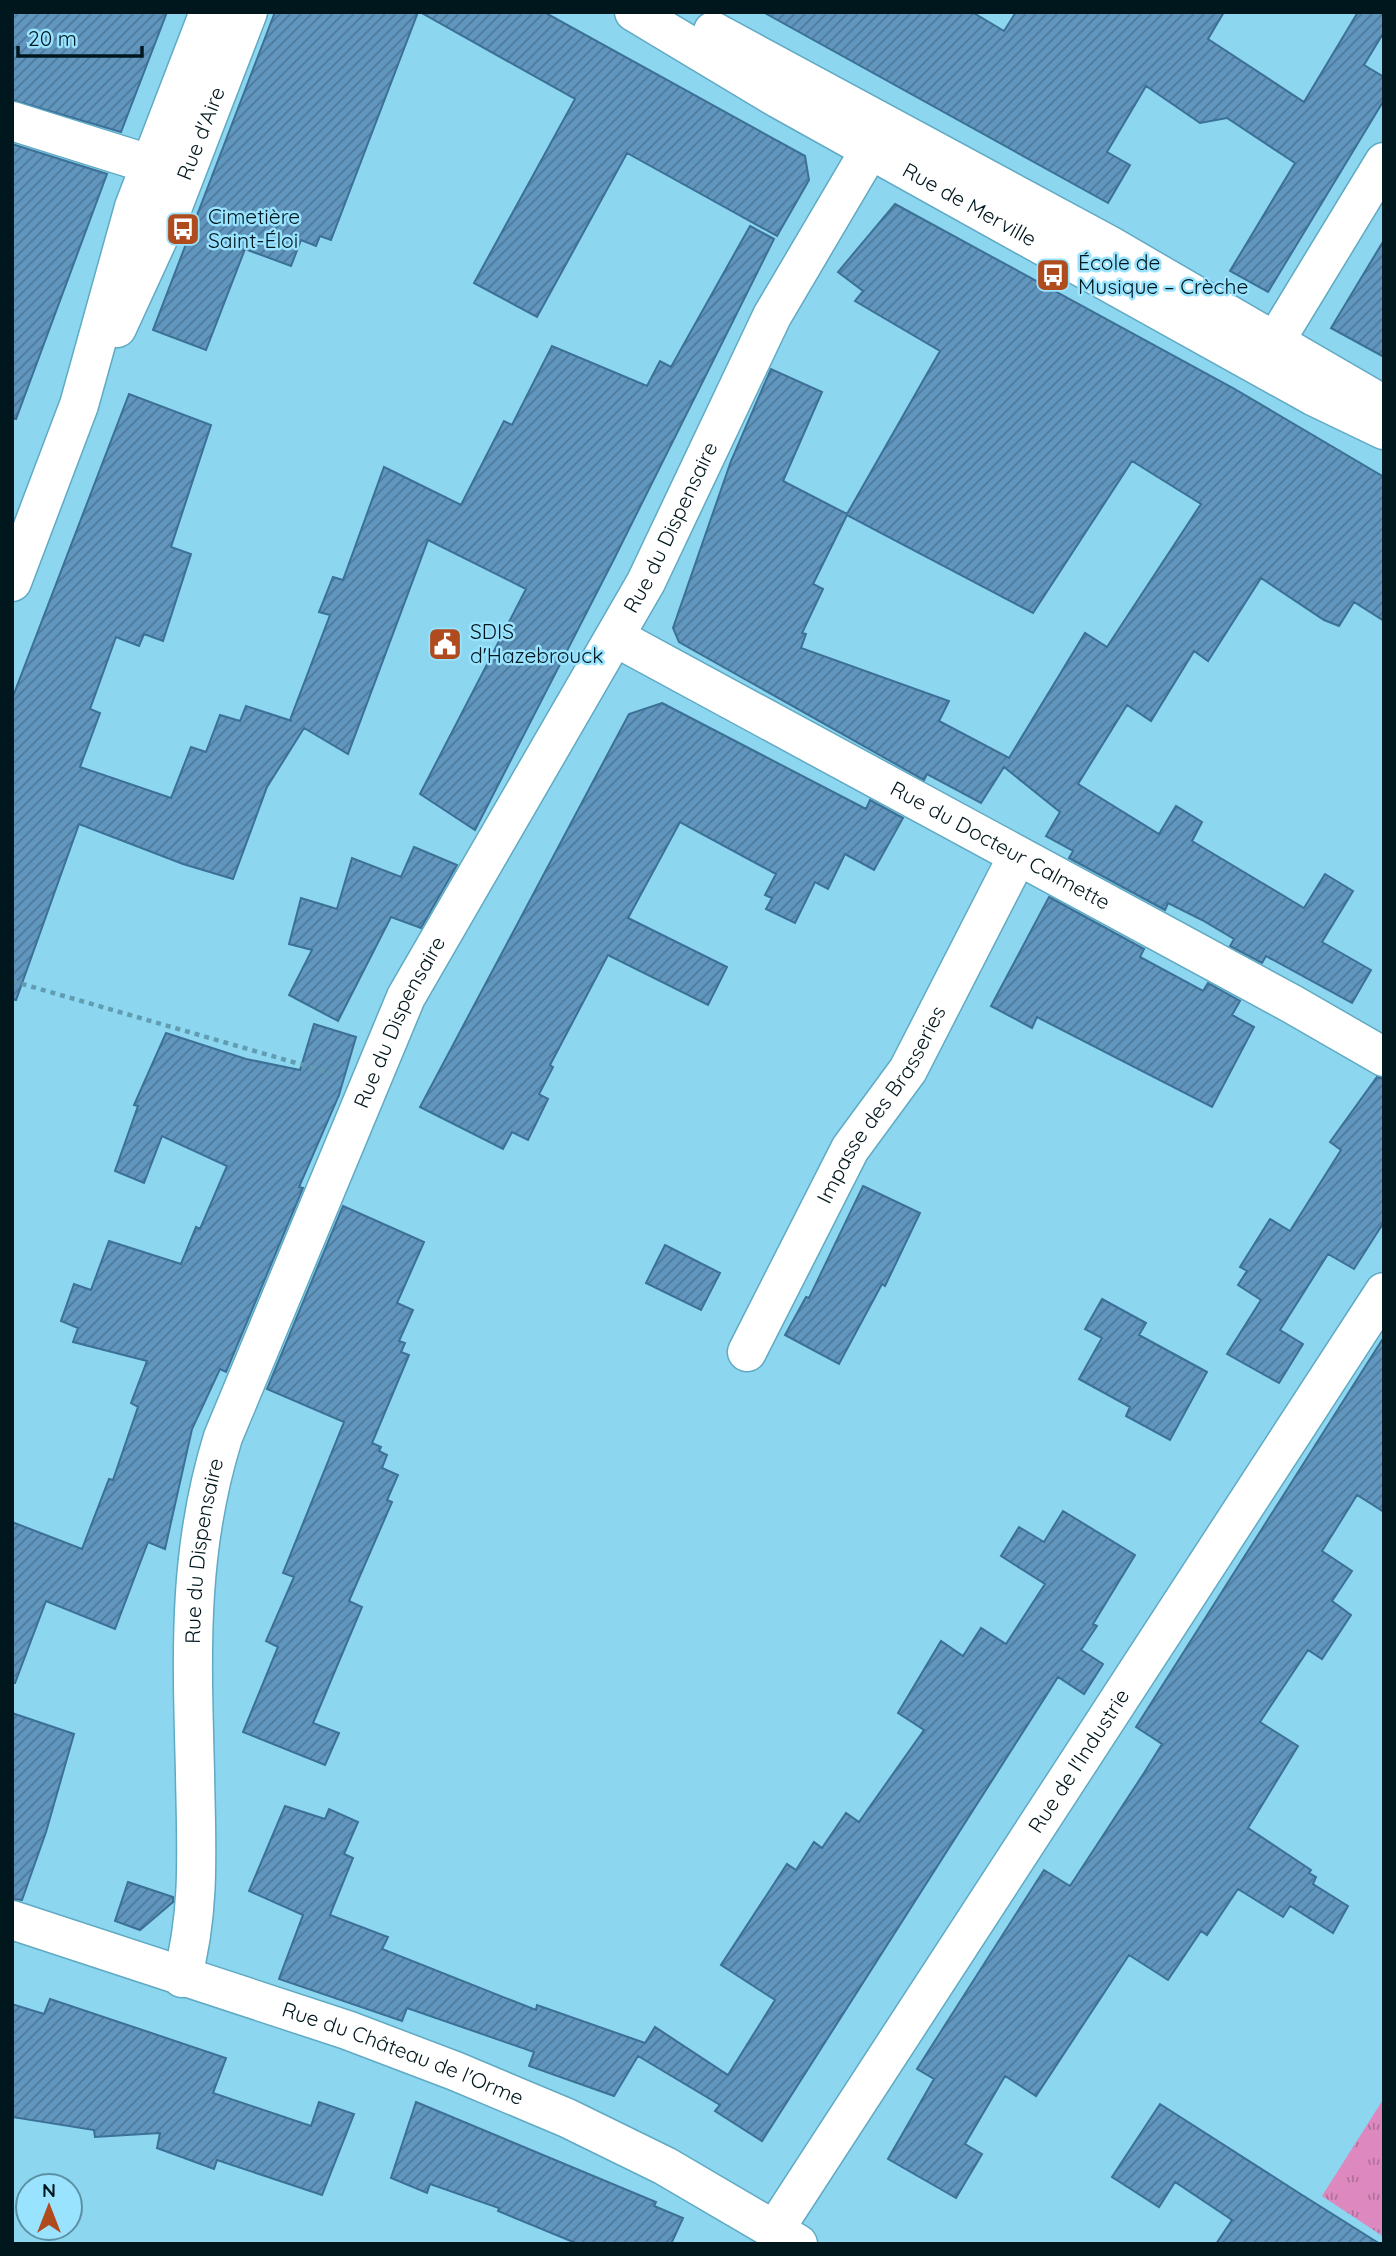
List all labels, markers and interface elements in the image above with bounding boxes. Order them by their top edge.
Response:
scale bar [18,14,142,58]
text: 20 m [28,25,77,51]
street label: Rue d'Aire [171,83,230,183]
street label: Rue de Merville [898,156,1041,252]
place label: Cimetière Saint-Éloi [208,203,300,253]
bus stop icon: Cimetière Saint-Éloi [164,210,202,248]
place label: École de Musique – Crèche [1078,249,1248,299]
bus stop icon: École de Musique – Crèche [1034,256,1072,294]
street label: Rue du Dispensaire [617,437,723,617]
place label: SDIS d'Hazebrouck [470,618,603,668]
public building icon: SDIS d'Hazebrouck [426,625,464,663]
street label: Rue du Docteur Calmette [886,775,1115,915]
street label: Rue du Dispensaire [347,931,450,1112]
street label: Impasse des Brasseries [811,1001,951,1207]
street label: Rue du Dispensaire [179,1455,228,1644]
street label: Rue de l'Industrie [1022,1684,1135,1837]
street label: Rue du Château de l'Orme [279,1996,528,2110]
north arrow [14,2172,84,2242]
text: N [42,2178,56,2202]

